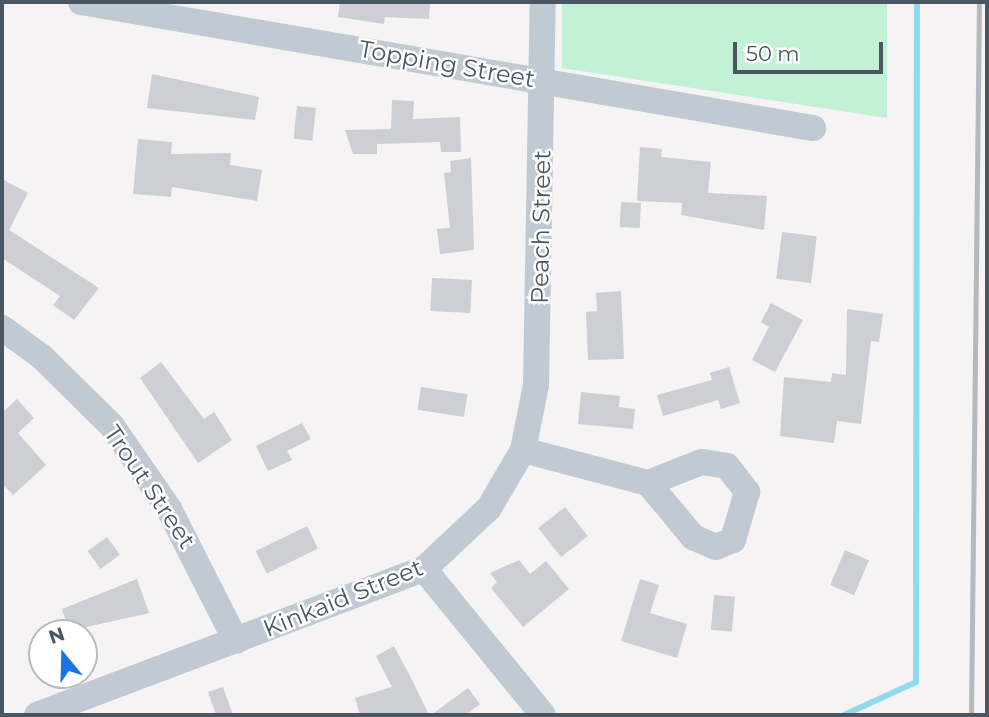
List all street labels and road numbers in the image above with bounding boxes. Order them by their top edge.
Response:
street label: Topping Street [357,34,537,94]
street label: Peach Street [525,150,557,304]
street label: Trout Street [98,420,202,554]
street label: Kinkaid Street [259,553,427,643]

